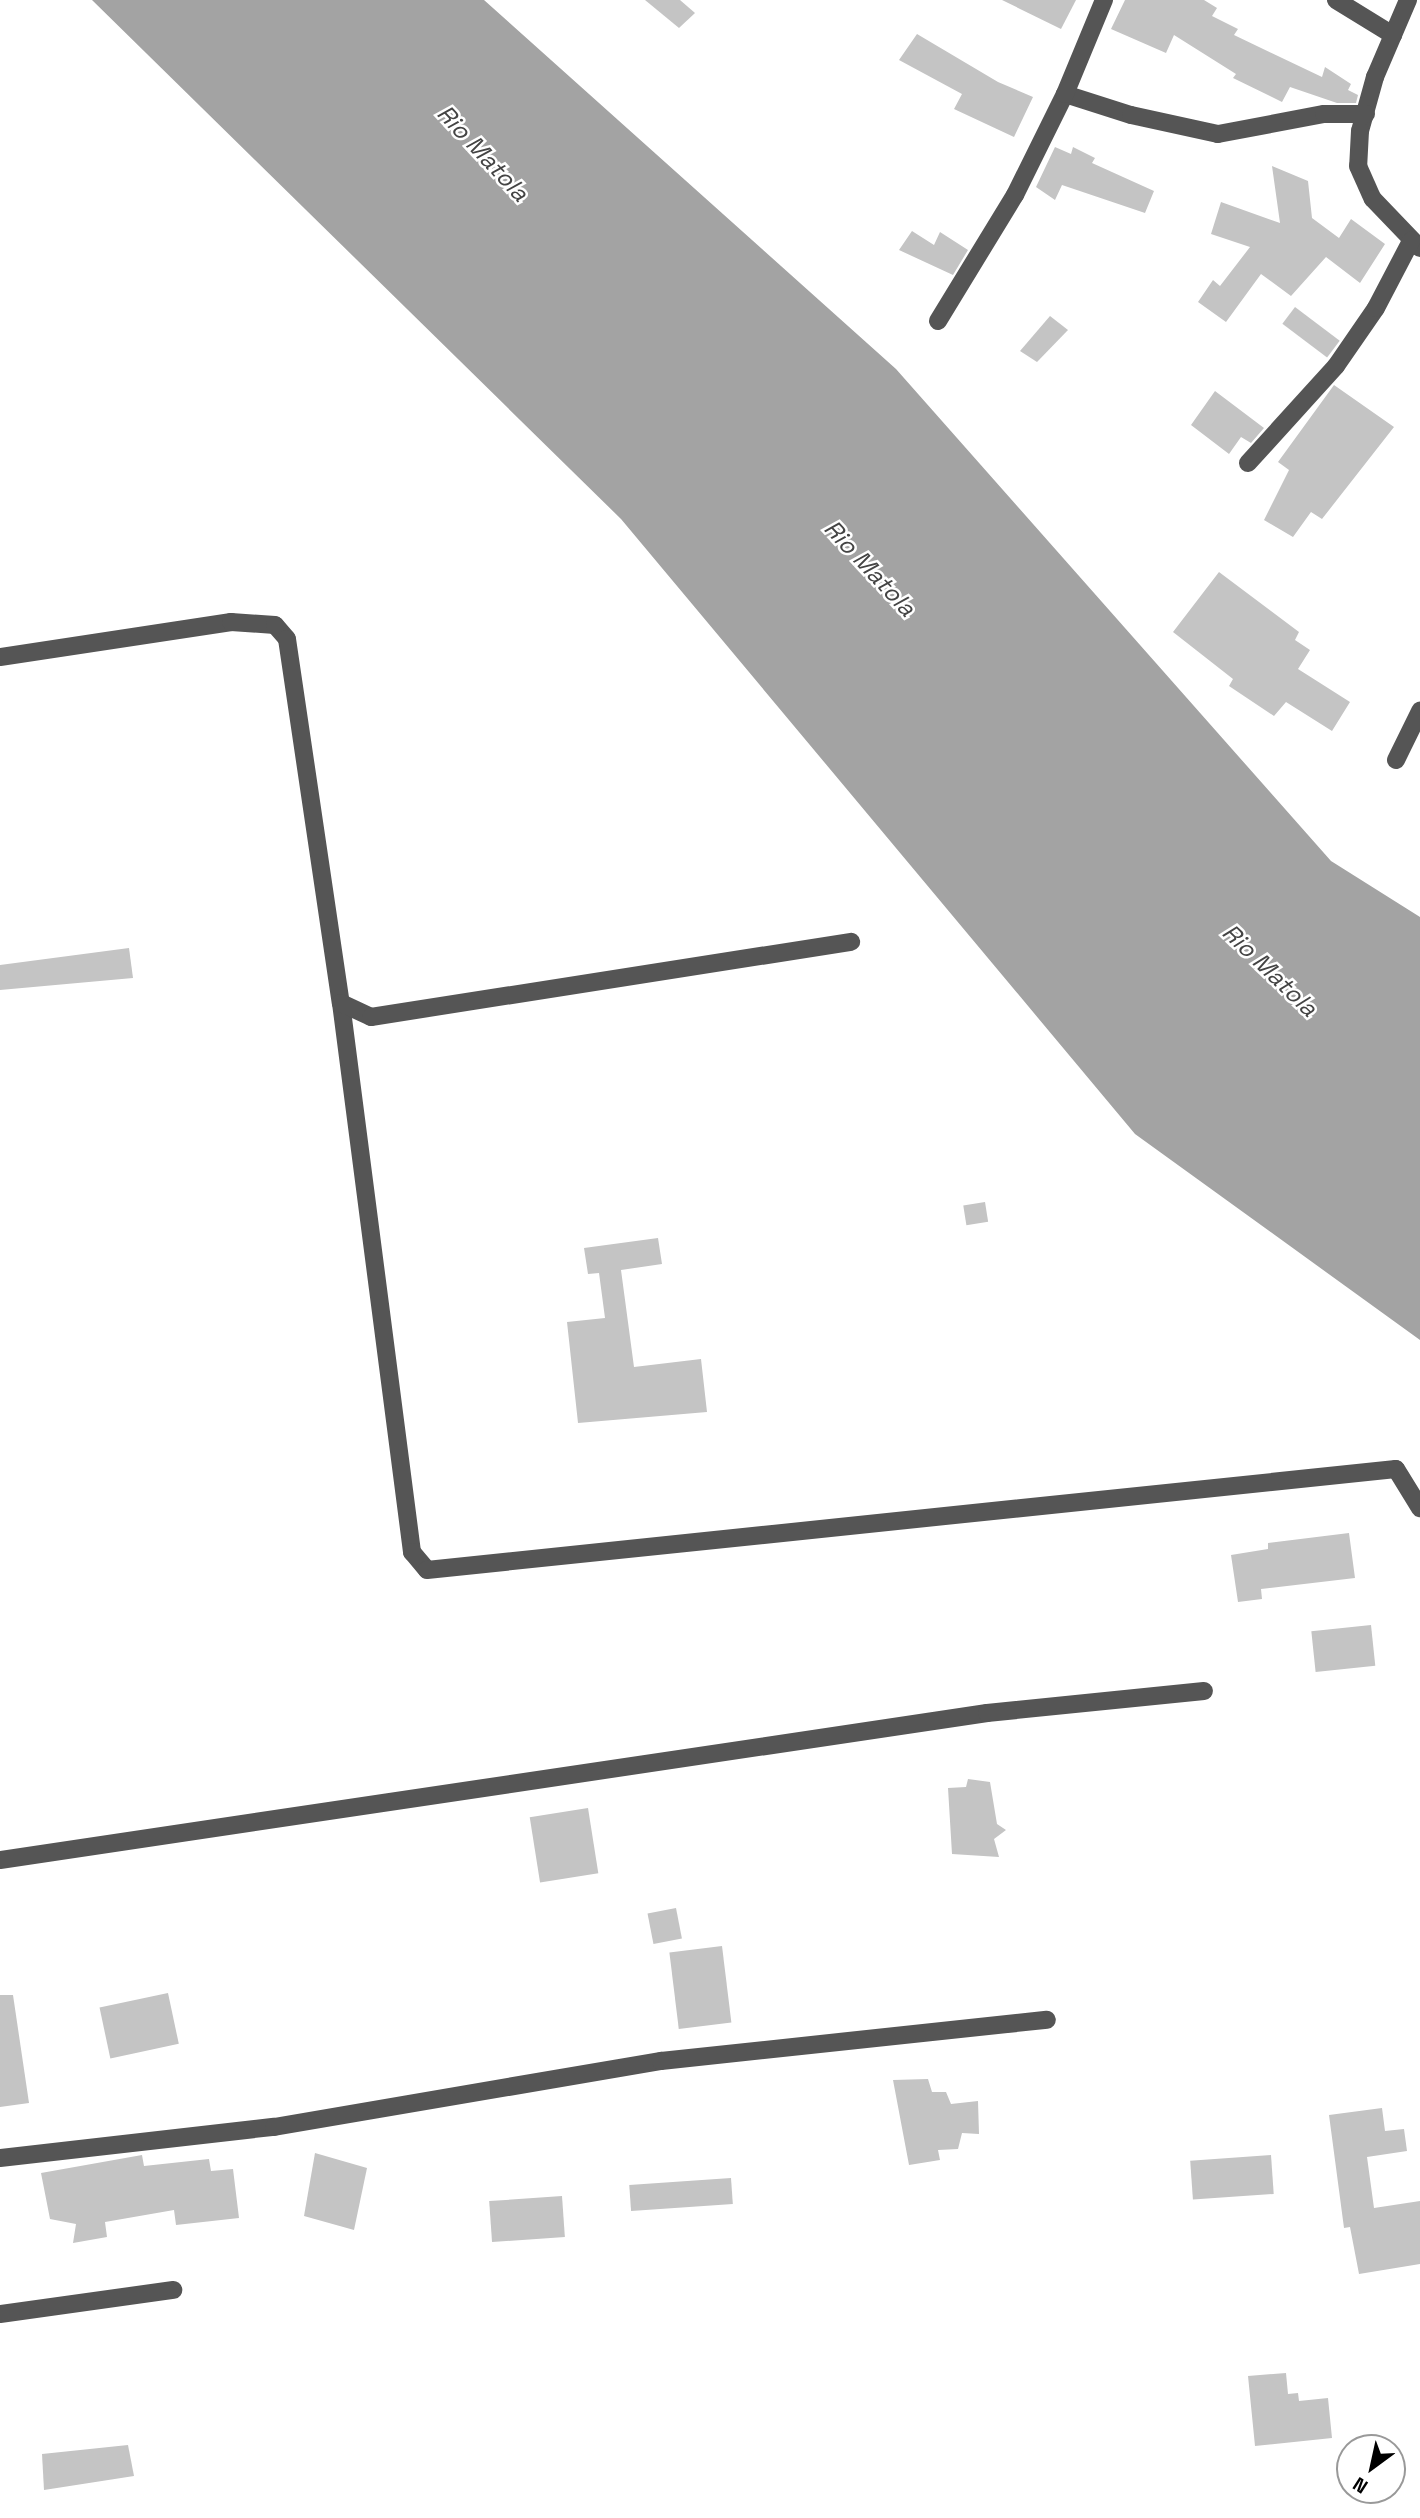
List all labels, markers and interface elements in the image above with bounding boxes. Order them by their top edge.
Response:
water label: Rio Matola [431,99,535,207]
water label: Rio Matola [818,514,922,622]
water label: Rio Matola [1216,918,1324,1022]
north arrow [1336,2434,1406,2504]
text: N [1348,2471,1373,2499]

